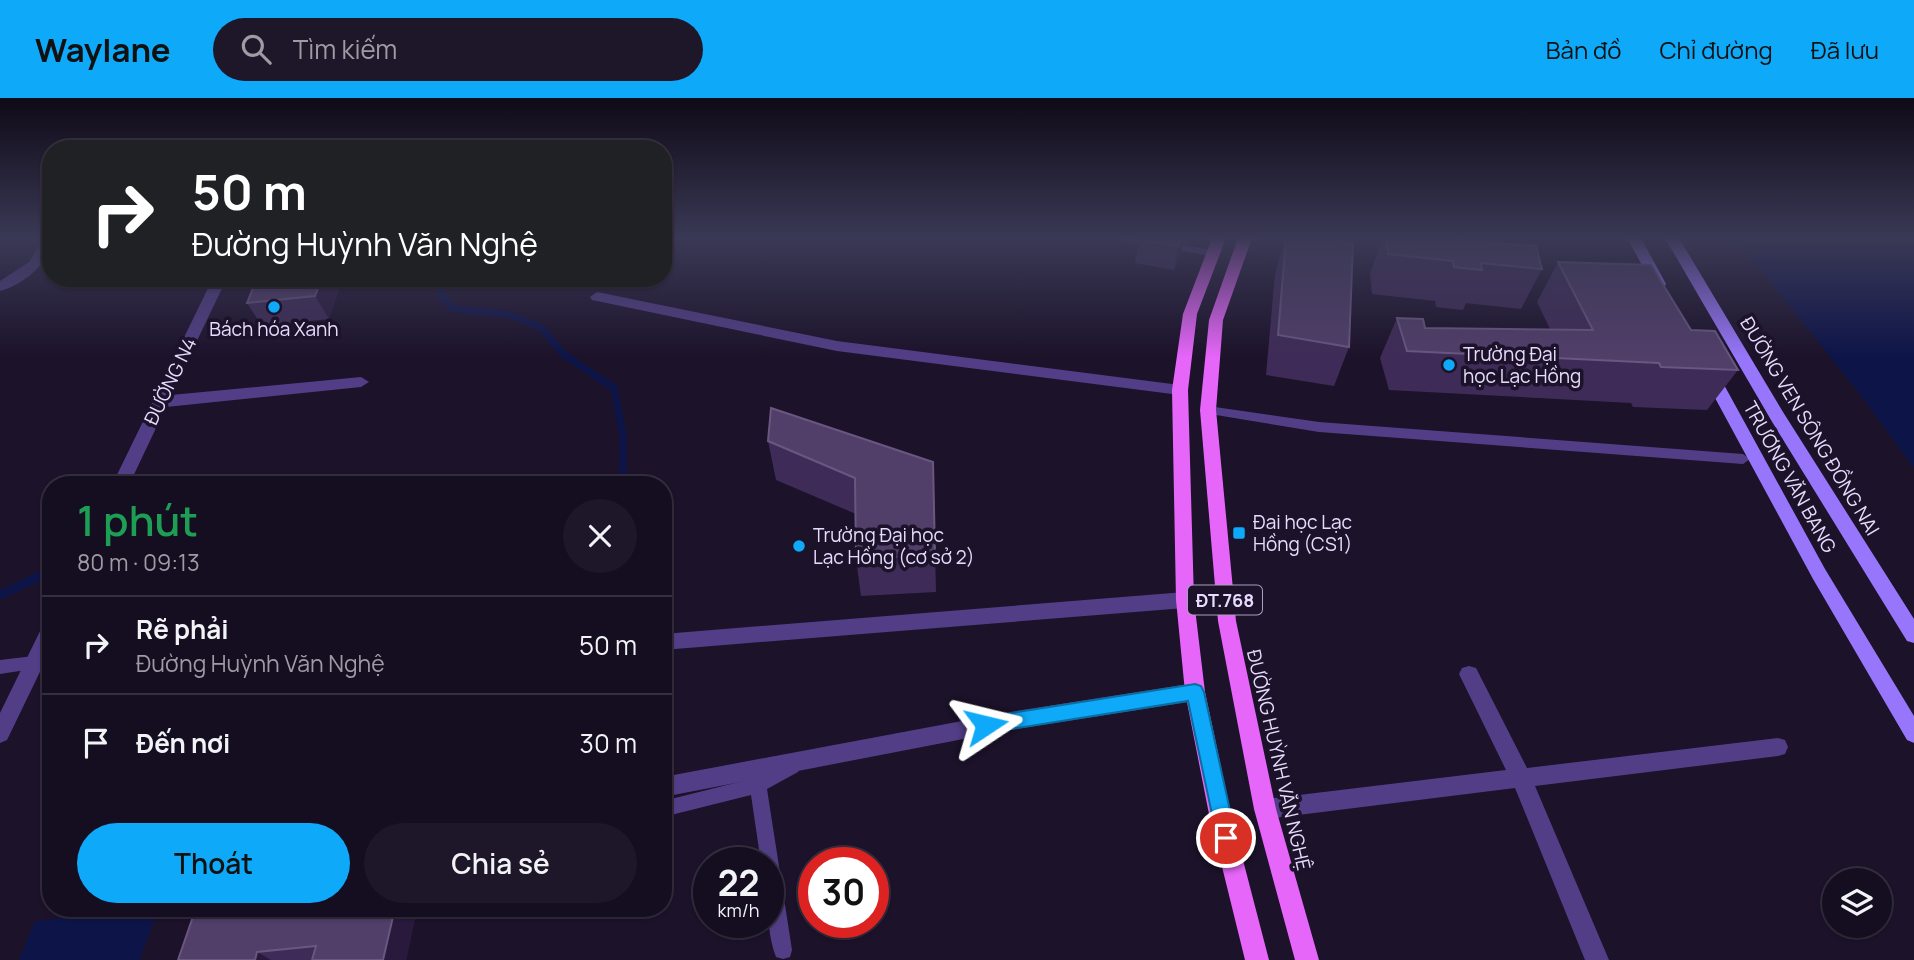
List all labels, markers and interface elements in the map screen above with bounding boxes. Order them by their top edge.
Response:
search box [213,18,703,81]
text: Waylane [35,27,171,72]
icon: search [237,30,275,68]
text: Tìm kiếm [293,31,397,67]
text: Bản đồ [1546,33,1621,66]
text: Chỉ đường [1659,33,1773,66]
text: Đã lưu [1811,33,1879,66]
text: 50 m [192,158,307,225]
icon: right [77,168,168,259]
text: Đường Huỳnh Văn Nghệ [192,222,538,266]
marker: Bách hóa Xanh [266,299,282,315]
street label: ĐƯỜNG VEN SÔNG ĐỒNG NAI [1734,311,1887,540]
place label: Bách hóa Xanh [209,316,339,342]
street label: ĐƯỜNG N4 [138,333,202,429]
place label: Trường Đại học Lạc Hồng [1463,341,1581,389]
marker: Trường Đại học Lạc Hồng [1441,357,1457,373]
street label: TRƯƠNG VĂN BANG [1738,396,1842,558]
text: 1 phút [77,491,198,549]
button: close [563,499,637,573]
place label: Đại học Lạc Hồng (CS1) [1253,509,1352,557]
place label: Trường Đại học Lạc Hồng (cơ sở 2) [813,522,975,570]
marker: Đại học Lạc Hồng (CS1) [1231,525,1247,541]
marker: Trường Đại học Lạc Hồng (cơ sở 2) [791,538,807,554]
text: 80 m · 09:13 [77,546,200,578]
road number: ĐT.768 [1188,586,1262,614]
text: Rẽ phải [136,611,229,647]
icon: right [77,626,115,664]
text: 50 m [579,627,637,663]
text: Đường Huỳnh Văn Nghệ [136,647,385,679]
street label: ĐƯỜNG HUỲNH VĂN NGHỆ [1241,647,1317,873]
position arrow [949,688,1023,762]
icon: arrive [77,724,115,762]
text: Đến nơi [136,725,230,761]
text: 30 m [580,725,637,761]
pin [1196,808,1256,868]
icon: arrive [1207,819,1245,857]
button: Thoát [77,823,350,903]
button: Chia sẻ [364,823,637,903]
speed limit sign: 30 [798,847,889,938]
text: 22 [718,859,759,907]
map controls [1822,868,1892,938]
button: layers [1822,868,1892,938]
text: km/h [718,898,759,922]

